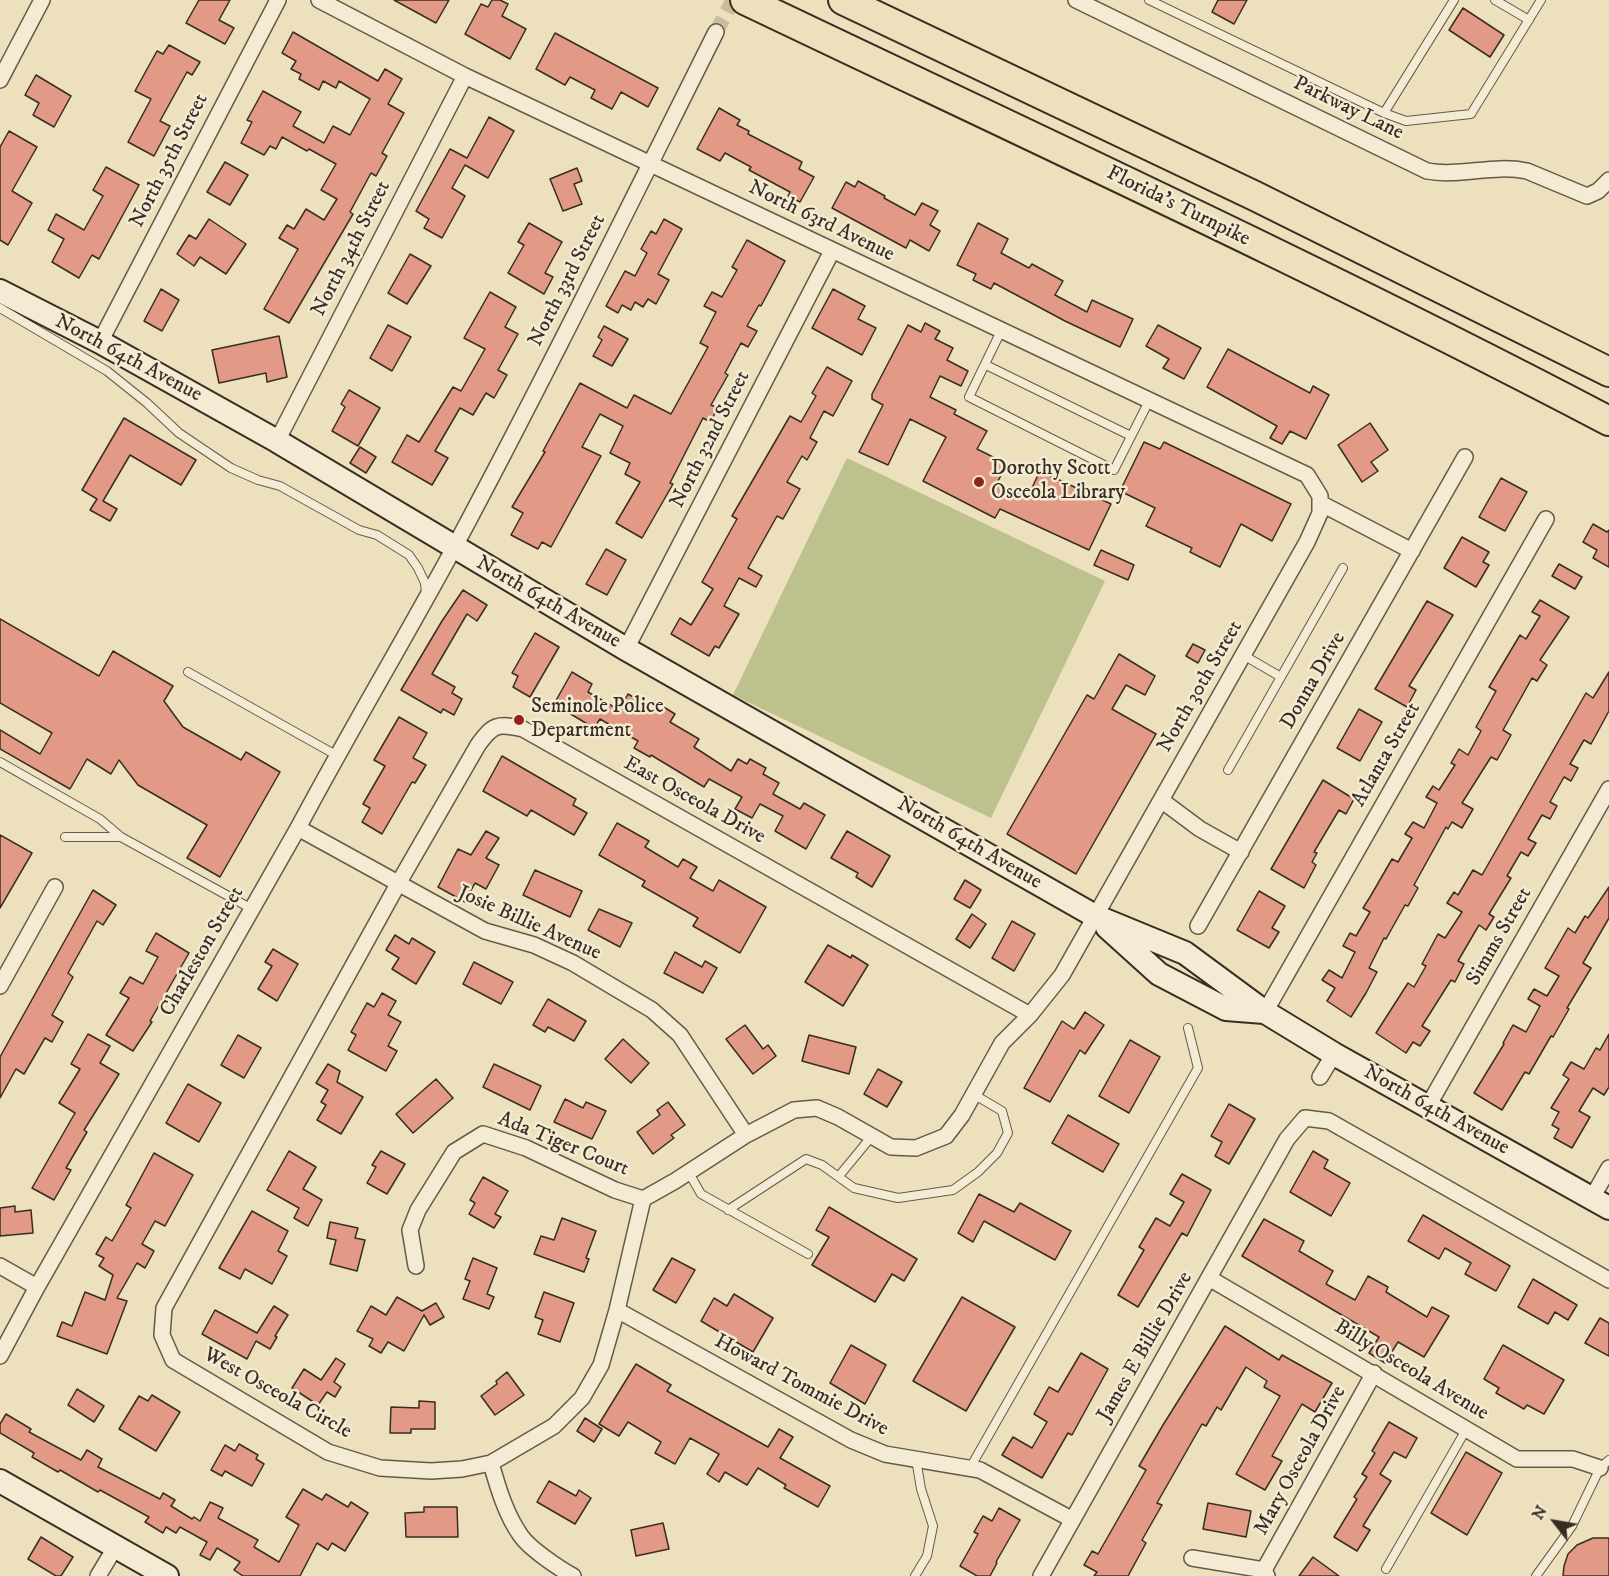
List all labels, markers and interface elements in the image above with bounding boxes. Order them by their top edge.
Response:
street label: Parkway Lane [1289,71,1407,147]
street label: North 35th Street [125,90,215,232]
street label: Florida's Turnpike [1102,161,1254,253]
street label: North 63rd Avenue [744,176,898,268]
street label: North 34th Street [307,177,397,321]
street label: North 33rd Street [524,211,612,351]
street label: North 64th Avenue [50,310,206,408]
street label: North 32nd Street [666,367,756,513]
place label: Dorothy Scott Osceola Library [991,457,1125,507]
marker: Dorothy Scott Osceola Library [972,475,986,489]
street label: North 64th Avenue [471,551,625,655]
street label: North 30th Street [1153,617,1249,757]
street label: Donna Drive [1276,628,1352,734]
place label: Seminole Police Department [531,695,664,745]
street label: Atlanta Street [1347,698,1427,812]
marker: Seminole Police Department [512,713,526,727]
street label: East Osceola Drive [619,752,769,850]
street label: North 64th Avenue [892,792,1046,896]
street label: Josie Billie Avenue [453,881,605,967]
street label: Charleston Street [156,883,250,1021]
street label: Simms Street [1462,883,1538,991]
street label: North 64th Avenue [1359,1061,1513,1161]
street label: Ada Tiger Court [494,1107,632,1183]
street label: James E Billie Drive [1093,1268,1199,1426]
street label: Billy Osceola Avenue [1329,1315,1493,1427]
street label: Howard Tommie Drive [710,1329,892,1443]
street label: West Osceola Circle [198,1343,356,1445]
street label: Mary Osceola Drive [1250,1382,1352,1540]
north arrow [1525,1492,1585,1552]
text: N [1528,1502,1552,1524]

